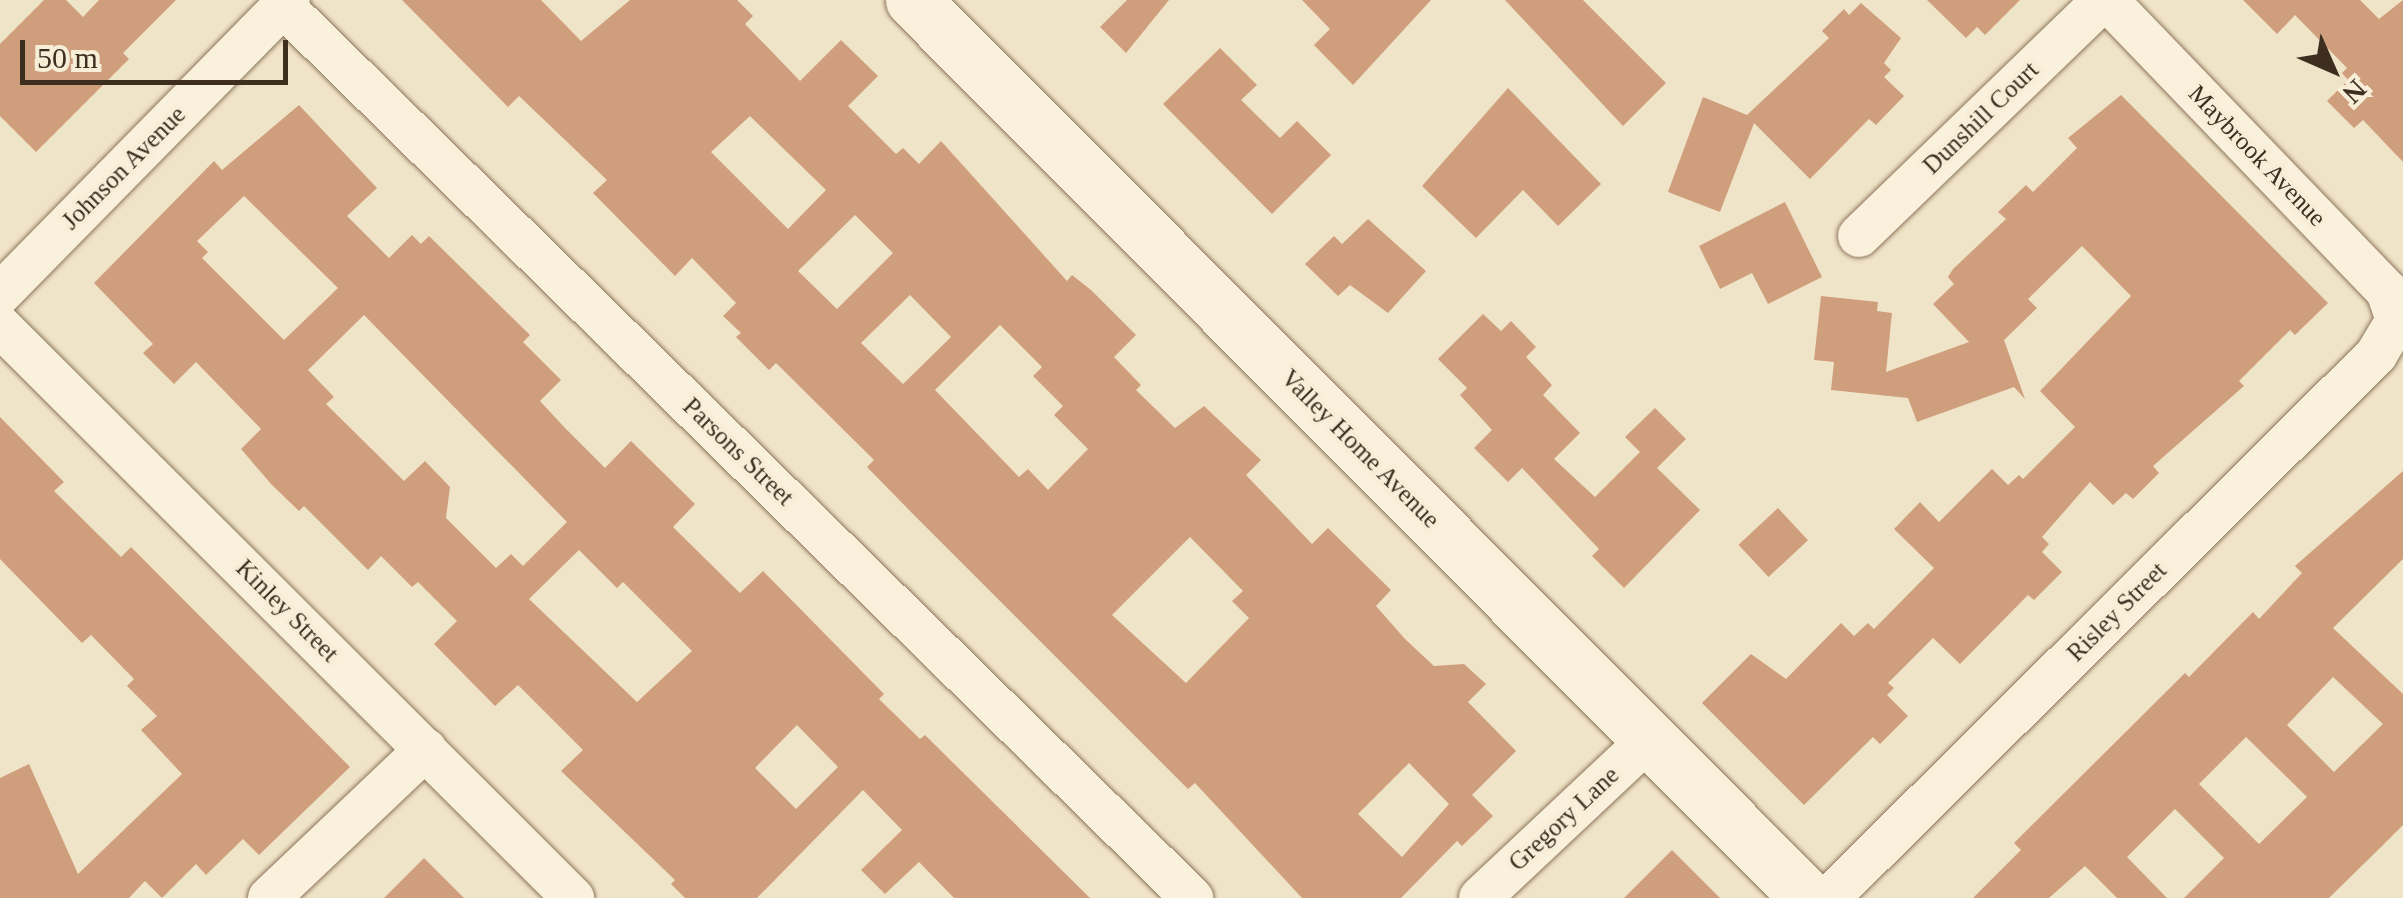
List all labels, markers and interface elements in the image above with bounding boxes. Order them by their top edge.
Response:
scale bar [25,20,292,82]
north arrow [2283,20,2383,120]
text: 50 m [37,41,98,74]
street label: Dunshill Court [1917,55,2045,181]
text: N [2336,73,2373,110]
street label: Maybrook Avenue [2182,79,2332,233]
street label: Johnson Avenue [55,99,193,237]
street label: Valley Home Avenue [1274,363,1446,535]
street label: Parsons Street [676,392,800,512]
street label: Kinley Street [230,554,344,668]
street label: Risley Street [2061,556,2173,668]
street label: Gregory Lane [1503,760,1625,878]

